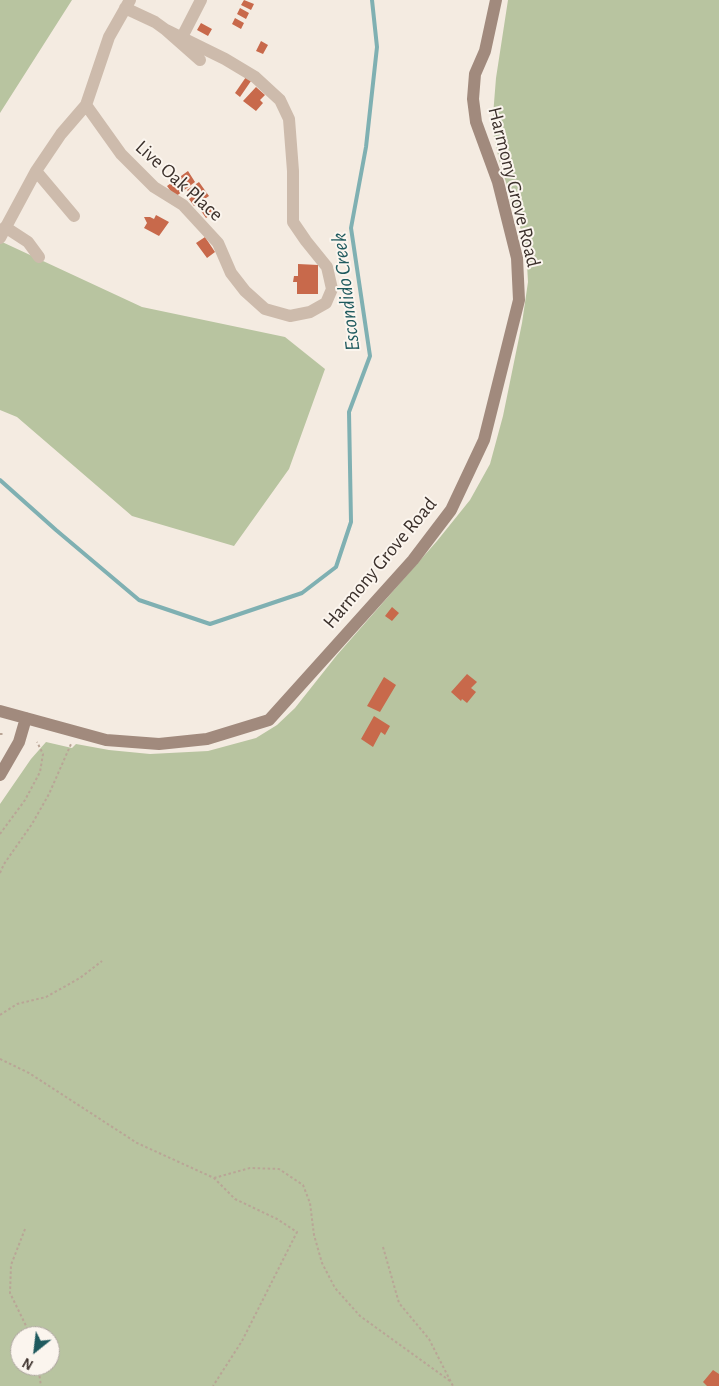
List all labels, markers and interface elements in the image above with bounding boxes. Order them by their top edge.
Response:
street label: Harmony Grove Road [482,104,546,270]
street label: Live Oak Place [130,135,228,227]
water label: Escondido Creek [326,231,366,353]
street label: Harmony Grove Road [318,492,442,634]
north arrow [10,1326,60,1376]
text: N [21,1355,36,1372]

